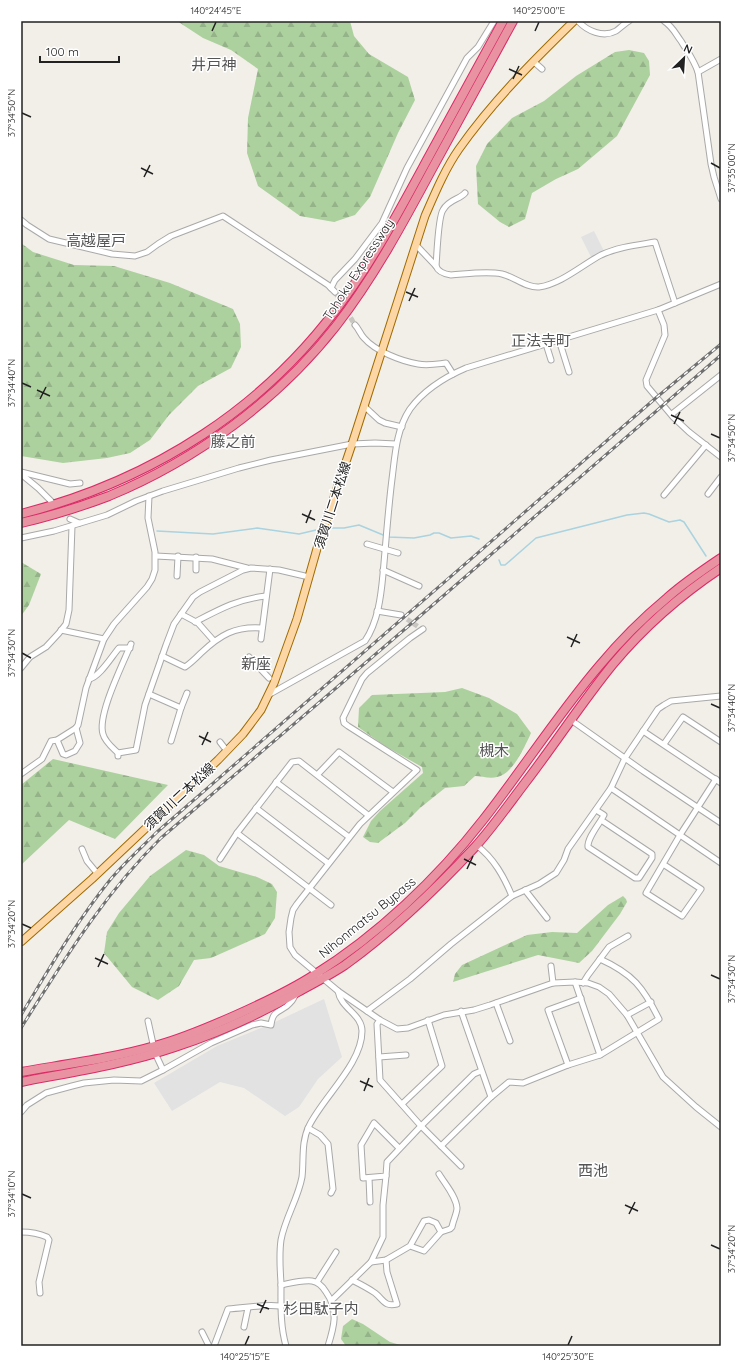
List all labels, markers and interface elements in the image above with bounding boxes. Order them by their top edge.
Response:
text: 140°24'45"E [191,4,242,17]
text: 140°25'00"E [513,4,566,17]
scale bar [40,38,119,64]
north arrow [664,38,704,78]
text: N [682,41,695,57]
text: 100 m [46,44,79,59]
district label: 井戸神 [191,55,237,74]
text: 37°34'50"N [5,89,18,137]
text: 37°35'00"N [725,143,738,193]
street label: Tohoku Expressway [319,215,397,323]
district label: 高越屋戸 [66,231,126,250]
district label: 正法寺町 [511,331,571,350]
text: 37°34'40"N [5,359,18,407]
text: 37°34'50"N [725,414,738,462]
district label: 藤之前 [210,432,256,451]
street label: 須賀川二本松線 [310,459,354,551]
text: 37°34'30"N [5,629,18,677]
district label: 新座 [241,654,271,673]
text: 37°34'40"N [725,684,738,732]
district label: 槻木 [479,741,509,760]
street label: 須賀川二本松線 [140,759,218,833]
street label: Nihonmatsu Bypass [315,873,419,961]
text: 37°34'20"N [5,900,18,948]
text: 37°34'30"N [725,955,738,1003]
district label: 西池 [578,1161,608,1180]
text: 37°34'10"N [5,1171,18,1217]
text: 37°34'20"N [725,1225,738,1273]
district label: 杉田駄子内 [283,1299,359,1318]
text: 140°25'15"E [220,1350,270,1363]
text: 140°25'30"E [542,1350,594,1363]

